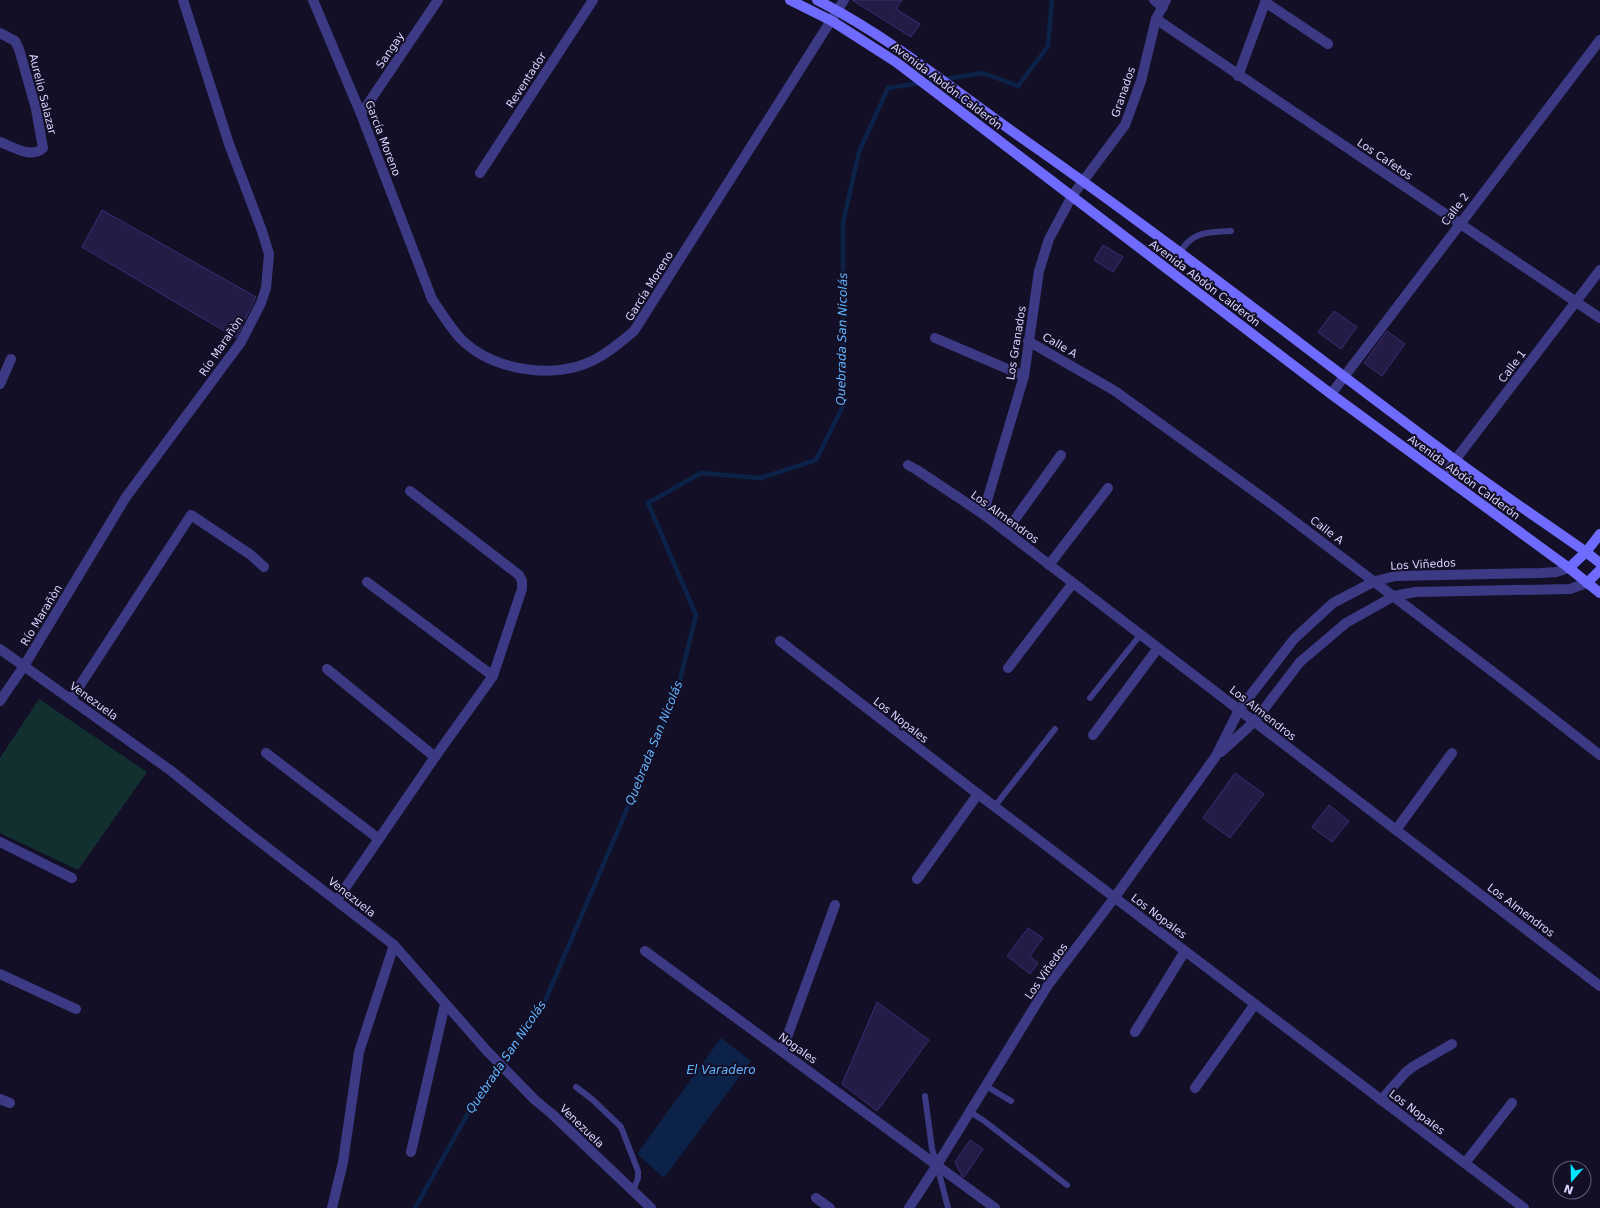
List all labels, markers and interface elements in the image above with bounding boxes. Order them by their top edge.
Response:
street label: Sangay [374,29,408,71]
street label: Avenida Abdón Calderón [889,40,1005,132]
street label: Reventador [504,50,549,110]
street label: Aurelio Salazar [26,53,59,136]
street label: Granados [1109,65,1138,119]
street label: García Moreno [362,99,403,178]
street label: Los Cafetos [1355,136,1415,183]
street label: Calle 2 [1439,190,1472,228]
street label: Avenida Abdón Calderón [1147,237,1263,329]
street label: García Moreno [623,249,676,324]
water label: Quebrada San Nicolás [834,273,850,405]
street label: Los Granados [1004,305,1029,381]
street label: Río Marañòn [197,314,246,379]
street label: Calle A [1040,330,1080,361]
street label: Calle 1 [1496,347,1529,385]
street label: Avenida Abdón Calderón [1405,432,1522,522]
street label: Los Almendros [968,488,1041,547]
street label: Calle A [1307,514,1346,547]
street label: Los Viñedos [1390,556,1456,573]
street label: Río Marañòn [18,582,65,648]
water label: Quebrada San Nicolás [623,679,685,807]
street label: Venezuela [67,680,120,723]
street label: Los Almendros [1227,683,1299,744]
street label: Los Nopales [871,695,931,746]
street label: Venezuela [325,875,378,920]
street label: Los Almendros [1485,881,1557,940]
street label: Los Nopales [1128,891,1189,942]
street label: Los Viñedos [1022,941,1071,1002]
water label: Quebrada San Nicolás [463,998,549,1116]
street label: Nogales [776,1030,820,1067]
water label: El Varadero [686,1063,756,1077]
street label: Los Nopales [1386,1087,1447,1138]
street label: Venezuela [557,1102,606,1151]
north arrow [1552,1160,1592,1200]
text: N [1562,1181,1575,1197]

